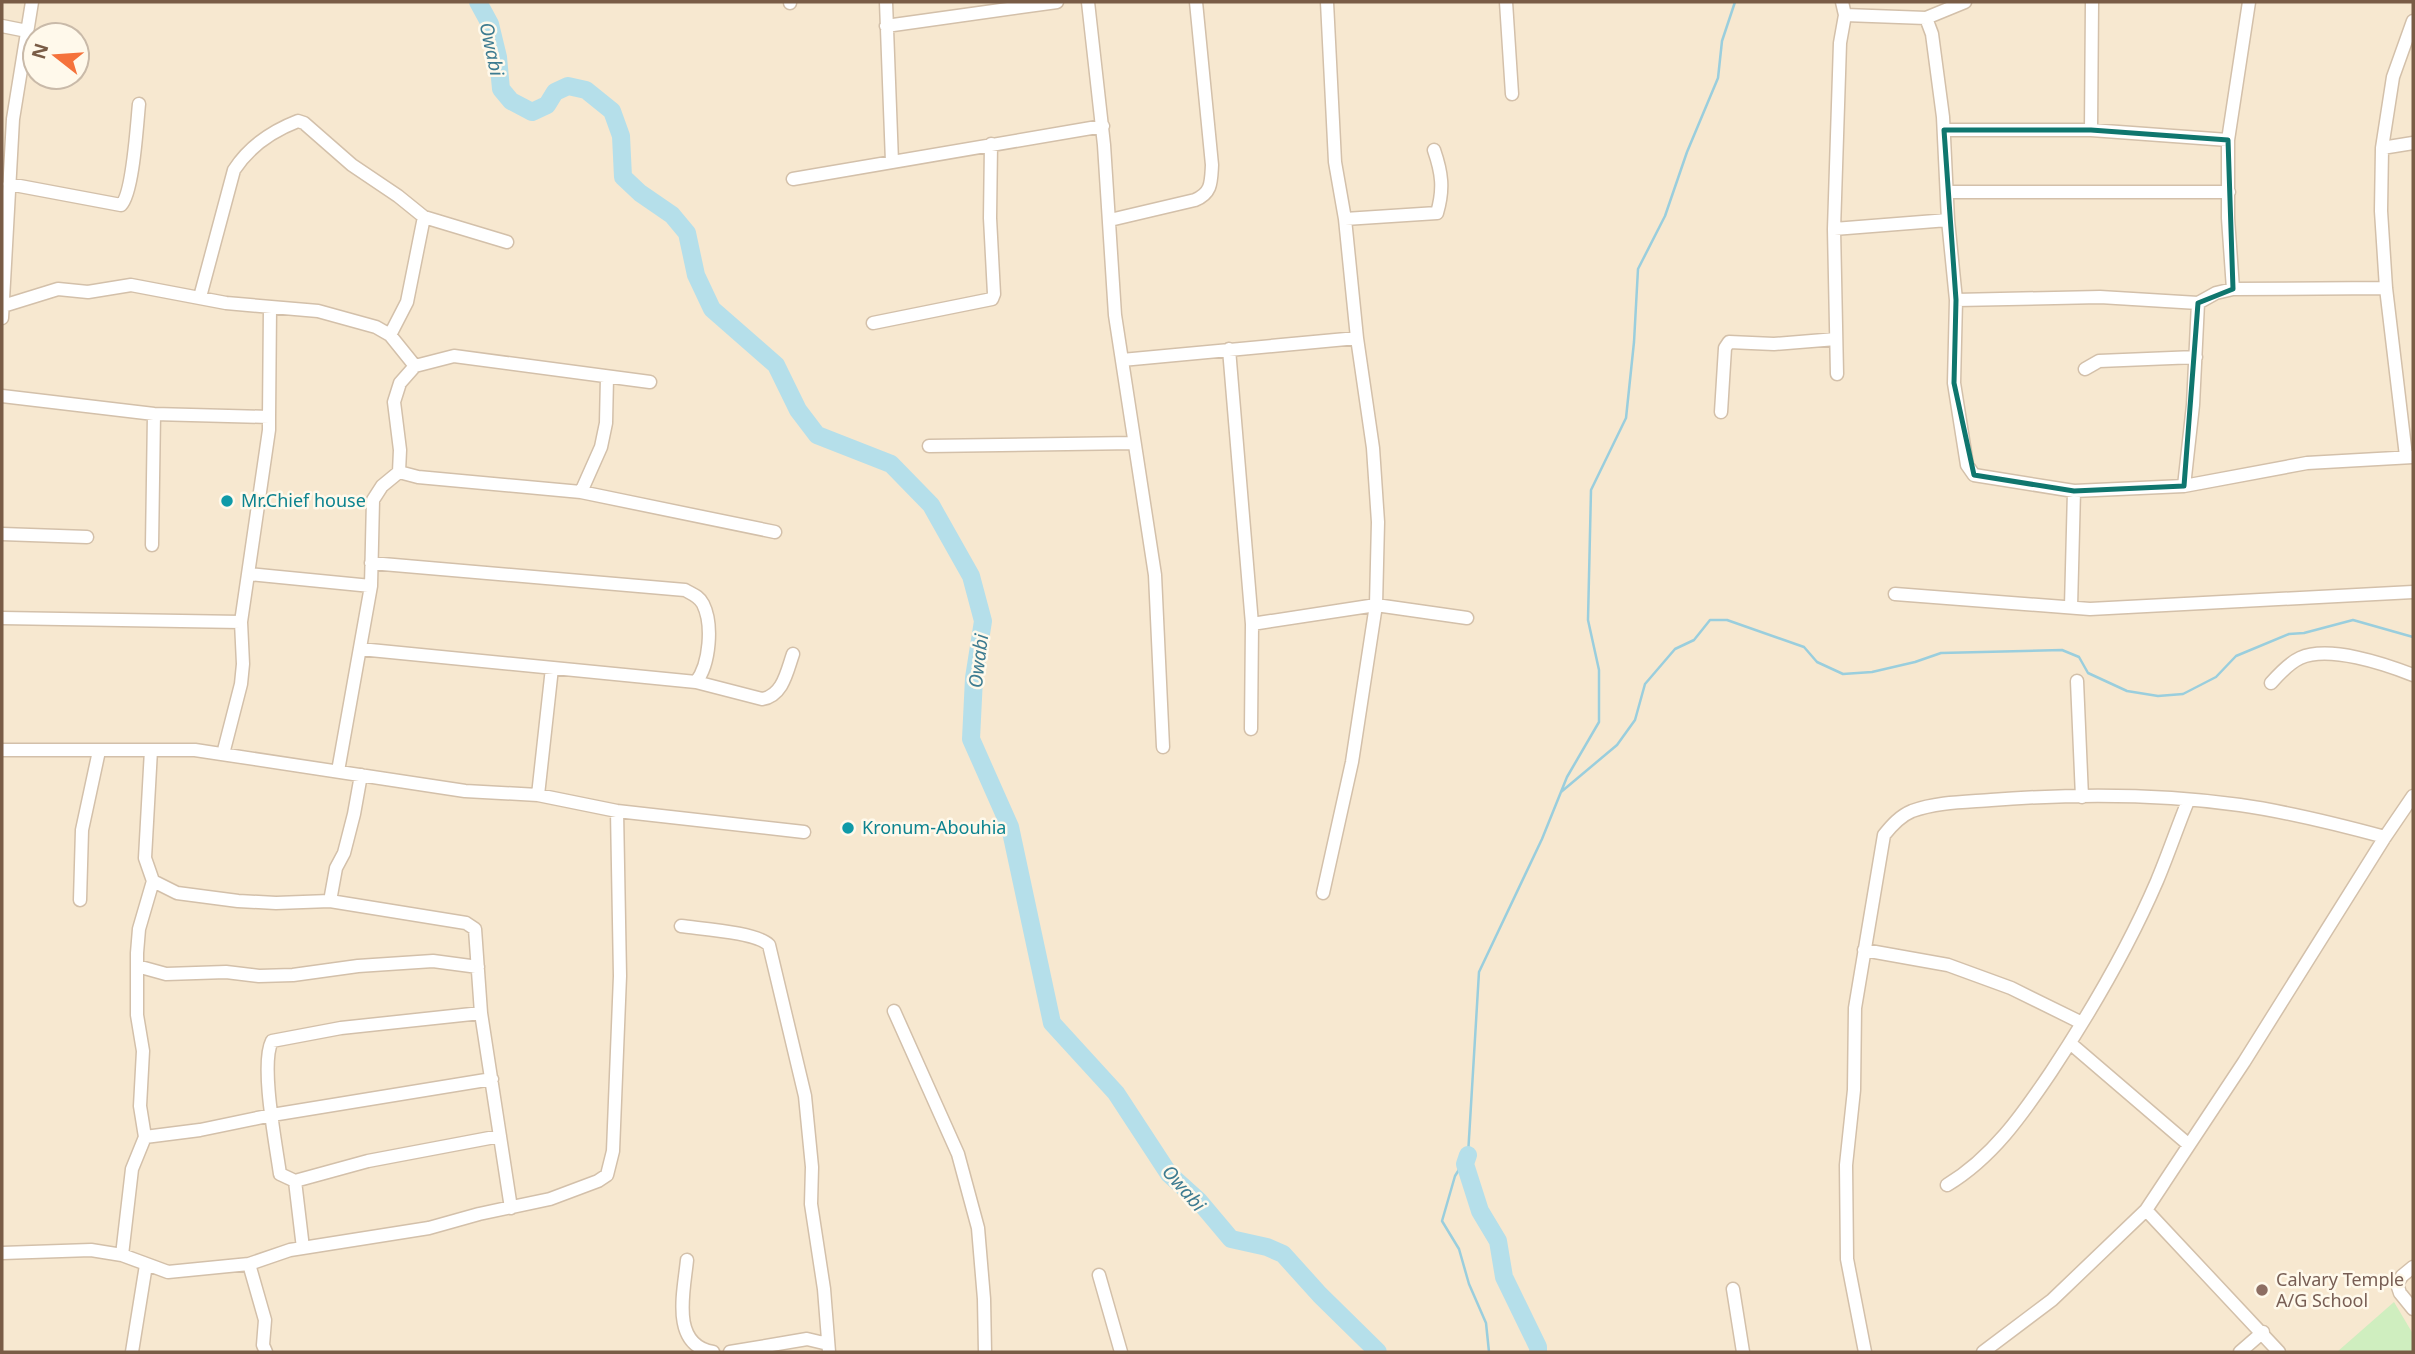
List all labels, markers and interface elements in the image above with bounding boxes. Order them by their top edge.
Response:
water label: Owabi [474,20,511,79]
north arrow [21,21,91,91]
text: N [25,40,54,62]
place label: Mr.Chief house [241,488,366,512]
marker: Mr.Chief house [219,493,235,509]
water label: Owabi [962,631,994,689]
place label: Kronum-Abouhia [862,815,1006,839]
marker: Kronum-Abouhia [840,820,856,836]
water label: Owabi [1156,1159,1212,1218]
place label: Calvary Temple A/G School [2276,1267,2404,1312]
marker: Calvary Temple A/G School [2254,1282,2270,1298]

